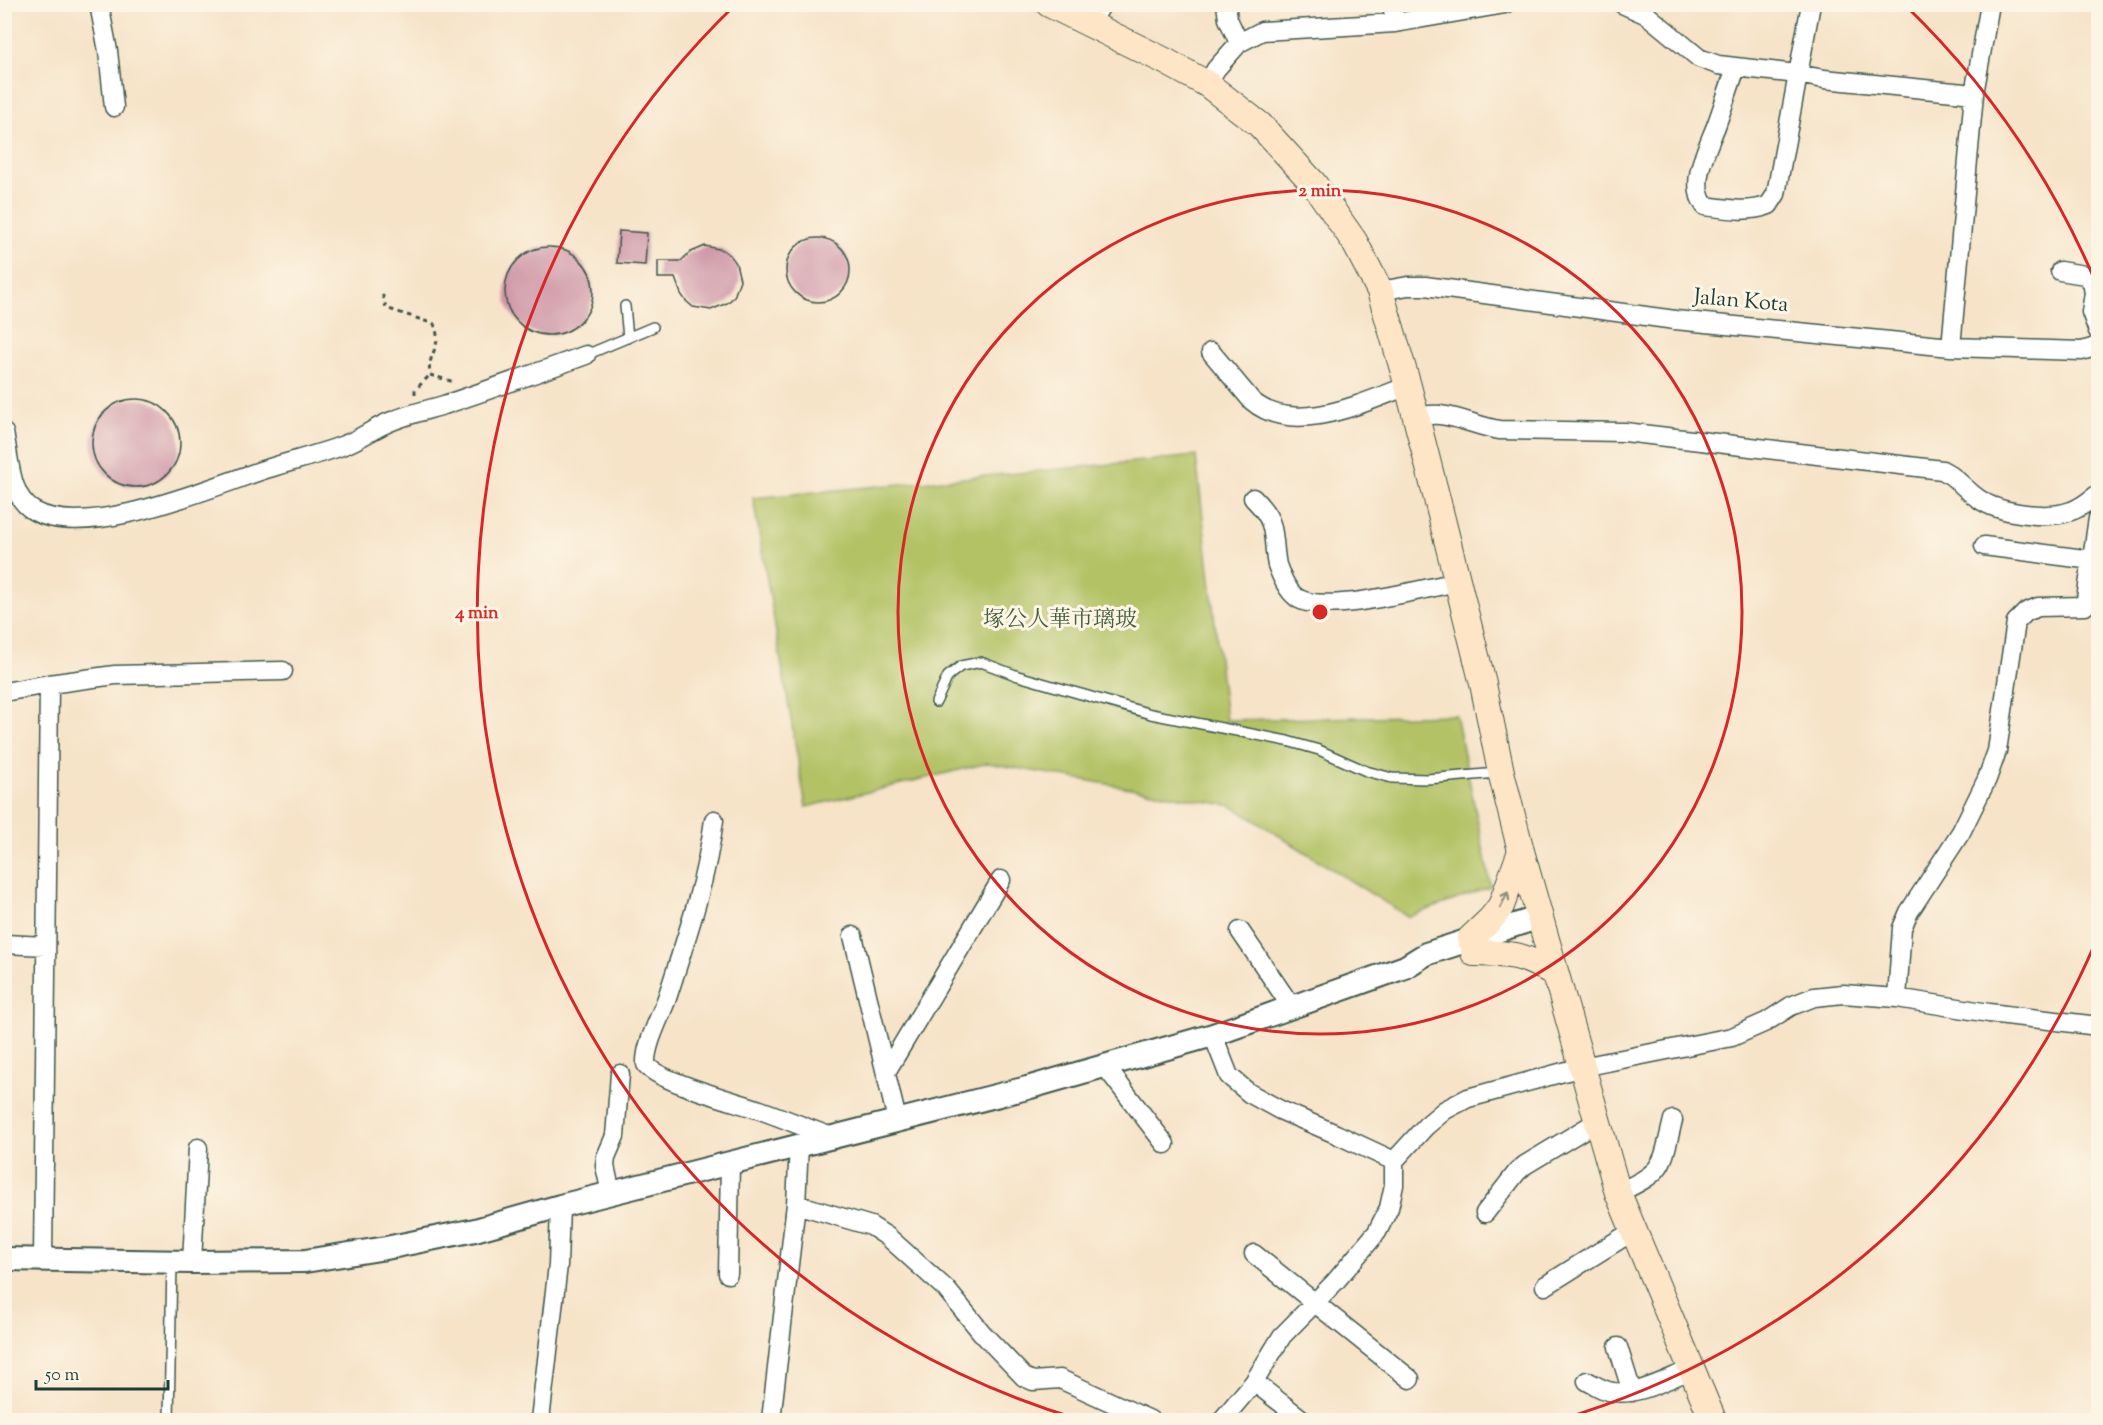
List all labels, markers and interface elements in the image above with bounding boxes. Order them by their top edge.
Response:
text: 2 min [1299,179,1342,205]
street label: Jalan Kota [1691,282,1790,322]
text: 4 min [454,601,499,627]
centre of rings [1310,602,1330,622]
park label: 塚公人華市璃玻 [983,605,1137,637]
one-way arrow [1498,891,1510,909]
scale bar [36,1353,168,1391]
text: 50 m [44,1363,80,1389]

